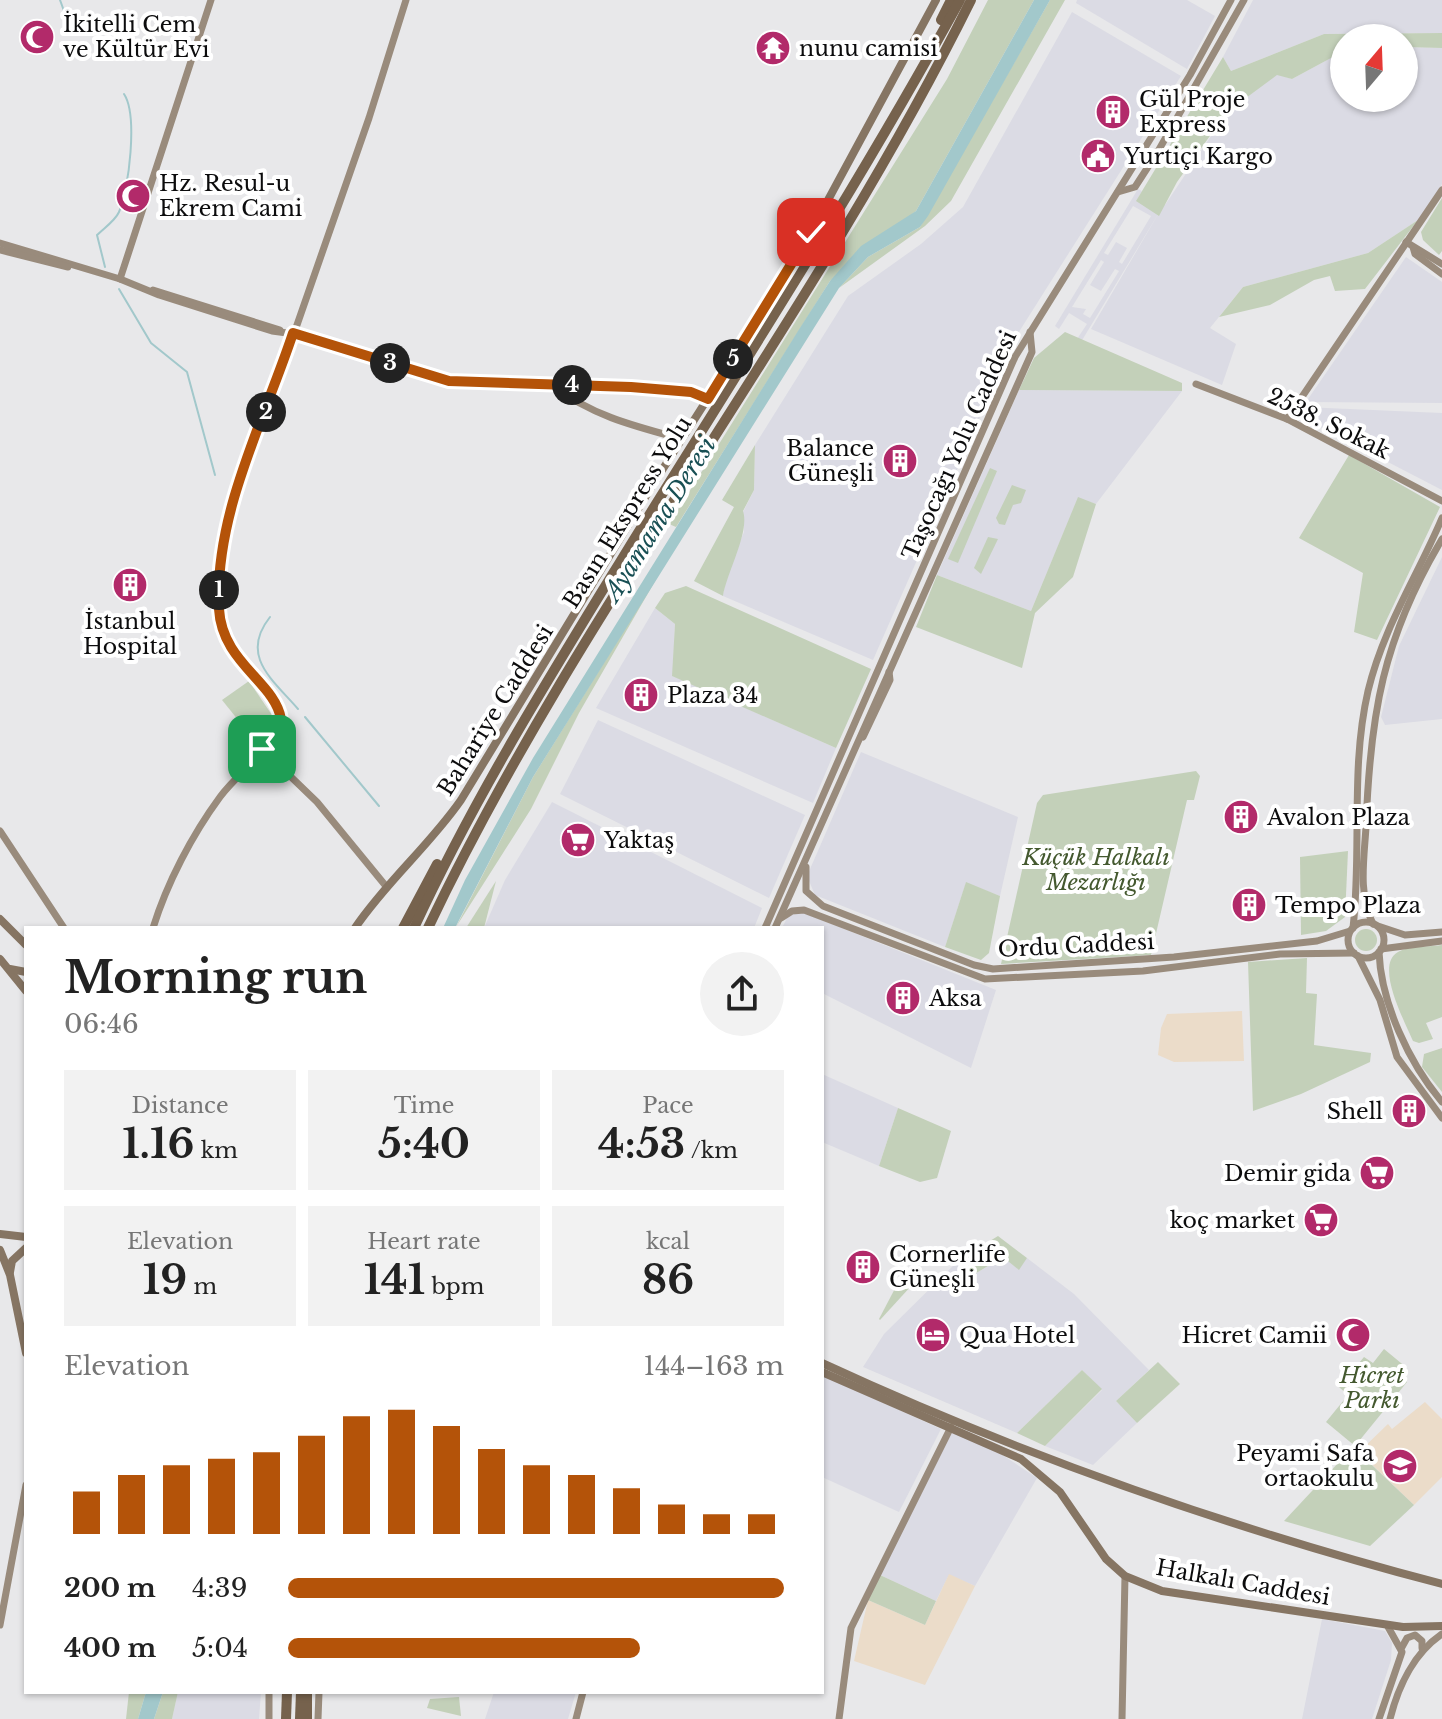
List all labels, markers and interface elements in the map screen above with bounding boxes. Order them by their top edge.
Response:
place label: İkitelli Cem ve Kültür Evi [63,10,210,63]
mosque icon: İkitelli Cem ve Kültür Evi [18,18,56,56]
north arrow [1330,24,1418,112]
map controls [1330,24,1418,112]
temple icon: nunu camisi [754,29,792,67]
place label: nunu camisi [799,35,938,62]
place label: Gül Proje Express [1139,86,1245,138]
building icon: Gül Proje Express [1094,93,1132,131]
public building icon: Yurtiçi Kargo [1079,137,1117,175]
place label: Yurtiçi Kargo [1123,143,1273,170]
place label: Hz. Resul-u Ekrem Cami [159,170,303,222]
mosque icon: Hz. Resul-u Ekrem Cami [114,177,152,215]
pin [777,198,845,266]
icon: check [789,210,833,254]
street label: Taşocağı Yolu Caddesi [897,326,1022,564]
pin: 5 [713,339,753,379]
pin: 3 [370,343,410,383]
text: 5 [726,345,740,372]
text: 3 [383,349,397,376]
pin: 4 [552,365,592,405]
text: 4 [565,371,579,398]
street label: 2538. Sokak [1263,382,1395,465]
pin: 2 [246,392,286,432]
text: 2 [259,398,273,425]
street label: Basın Ekspress Yolu [557,411,698,613]
water label: Ayamama Deresi [596,431,722,609]
place label: Balance Güneşli [786,435,874,487]
building icon: Balance Güneşli [881,442,919,480]
building icon: İstanbul Hospital [111,566,149,604]
pin: 1 [199,570,239,610]
text: 1 [214,576,224,603]
place label: İstanbul Hospital [83,607,177,660]
street label: Bahariye Caddesi [432,619,559,801]
building icon: Plaza 34 [622,676,660,714]
place label: Plaza 34 [667,682,758,709]
pin [228,715,296,783]
icon: arrive [240,727,284,771]
building icon: Avalon Plaza [1222,798,1260,836]
place label: Avalon Plaza [1266,804,1411,831]
supermarket icon: Yaktaş [559,821,597,859]
place label: Yaktaş [603,827,674,854]
park label: Küçük Halkalı Mezarlığı [1021,844,1170,896]
building icon: Tempo Plaza [1230,886,1268,924]
place label: Tempo Plaza [1275,892,1422,919]
street label: Ordu Caddesi [997,928,1155,963]
text: Morning run [64,950,367,1005]
button: share [700,952,784,1036]
building icon: Aksa [884,979,922,1017]
place label: Aksa [928,985,983,1012]
text: 06:46 [64,1008,139,1040]
text: Distance [132,1092,229,1119]
text: Time [394,1092,454,1119]
text: Pace [642,1092,694,1119]
building icon: Shell [1390,1092,1428,1130]
place label: Shell [1327,1098,1383,1125]
text: 1.16 [122,1119,194,1169]
text: 5:40 [378,1119,470,1169]
text: 4:53 [598,1119,685,1169]
text: km [194,1137,238,1164]
text: /km [685,1137,738,1164]
supermarket icon: Demir gida [1358,1154,1396,1192]
place label: Demir gida [1224,1160,1352,1187]
supermarket icon: koç market [1302,1201,1340,1239]
place label: koç market [1170,1207,1296,1234]
text: Elevation [127,1228,233,1255]
text: Heart rate [367,1228,481,1255]
text: kcal [646,1228,690,1255]
place label: Cornerlife Güneşli [889,1241,1006,1293]
building icon: Cornerlife Güneşli [844,1248,882,1286]
text: 19 [143,1255,187,1305]
text: 141 [364,1255,425,1305]
text: 86 [642,1255,694,1305]
text: m [187,1273,217,1300]
text: bpm [425,1273,484,1300]
hotel icon: Qua Hotel [914,1316,952,1354]
mosque icon: Hicret Camii [1334,1316,1372,1354]
place label: Qua Hotel [959,1322,1075,1349]
place label: Hicret Camii [1181,1322,1327,1349]
text: Elevation [64,1350,190,1382]
text: 144–163 m [643,1350,784,1382]
park label: Hicret Parkı [1339,1362,1404,1414]
place label: Peyami Safa ortaokulu [1236,1440,1375,1492]
school or university icon: Peyami Safa ortaokulu [1381,1447,1419,1485]
street label: Halkalı Caddesi [1154,1554,1332,1611]
text: 200 m [64,1572,156,1604]
text: 4:39 [192,1572,247,1604]
text: 400 m [64,1632,156,1664]
text: 5:04 [192,1632,248,1664]

